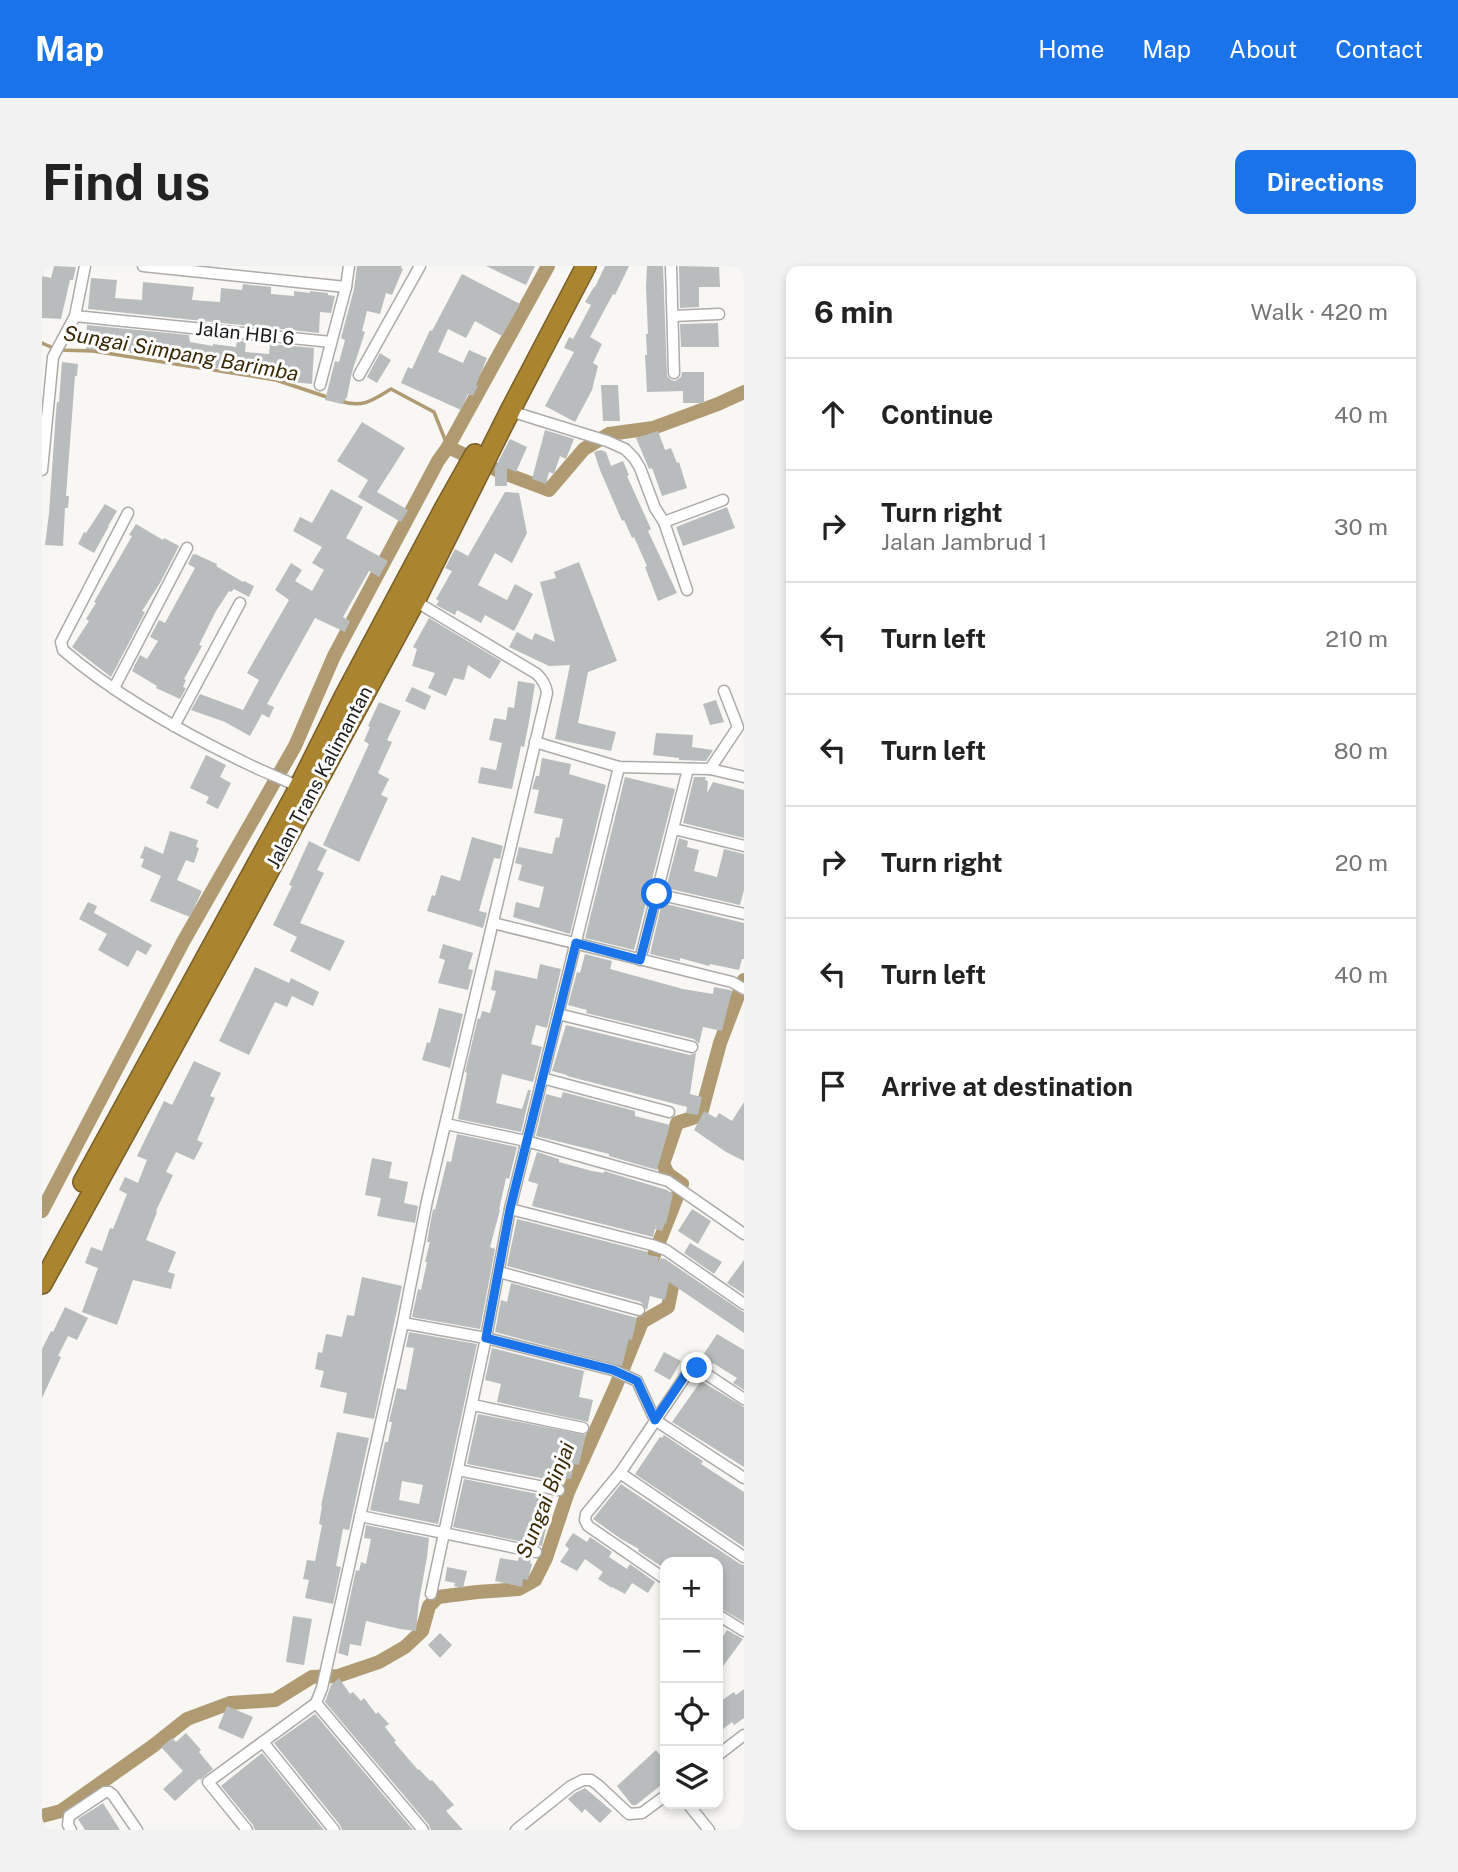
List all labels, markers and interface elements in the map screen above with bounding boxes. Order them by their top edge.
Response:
text: Map [35,30,104,68]
text: Home [1038,35,1104,63]
text: Map [1142,35,1191,63]
text: About [1229,35,1297,63]
text: Contact [1335,35,1423,63]
button: Directions [1235,150,1416,214]
text: Find us [42,153,210,211]
text: 6 min [814,294,893,330]
text: Walk · 420 m [1251,298,1388,325]
street label: Jalan HBI 6 [195,317,295,349]
water label: Sungai Simpang Barimba [61,320,301,386]
icon: ahead [814,395,852,433]
text: Continue [881,399,993,430]
text: 40 m [1334,401,1388,428]
text: Turn right [881,497,1003,528]
icon: right [814,507,852,545]
text: 30 m [1334,513,1388,540]
text: Jalan Jambrud 1 [881,528,1047,555]
icon: left [814,619,852,657]
text: Turn left [881,623,986,654]
text: 210 m [1325,625,1388,652]
street label: Jalan Trans Kalimantan [262,682,376,872]
icon: left [814,731,852,769]
text: Turn left [881,735,986,766]
text: 80 m [1334,737,1388,764]
icon: right [814,843,852,881]
text: Turn right [881,847,1003,878]
text: 20 m [1335,849,1388,876]
route start [641,878,672,909]
icon: left [814,955,852,993]
text: Turn left [881,959,986,990]
text: 40 m [1334,961,1388,988]
icon: arrive [814,1067,852,1105]
text: Arrive at destination [881,1071,1133,1102]
route end [681,1352,712,1383]
water label: Sungai Binjai [510,1438,580,1562]
map controls [660,1557,723,1809]
button: + [660,1557,723,1620]
button: − [660,1620,723,1683]
button: locate [660,1683,723,1746]
button: layers [660,1746,723,1809]

